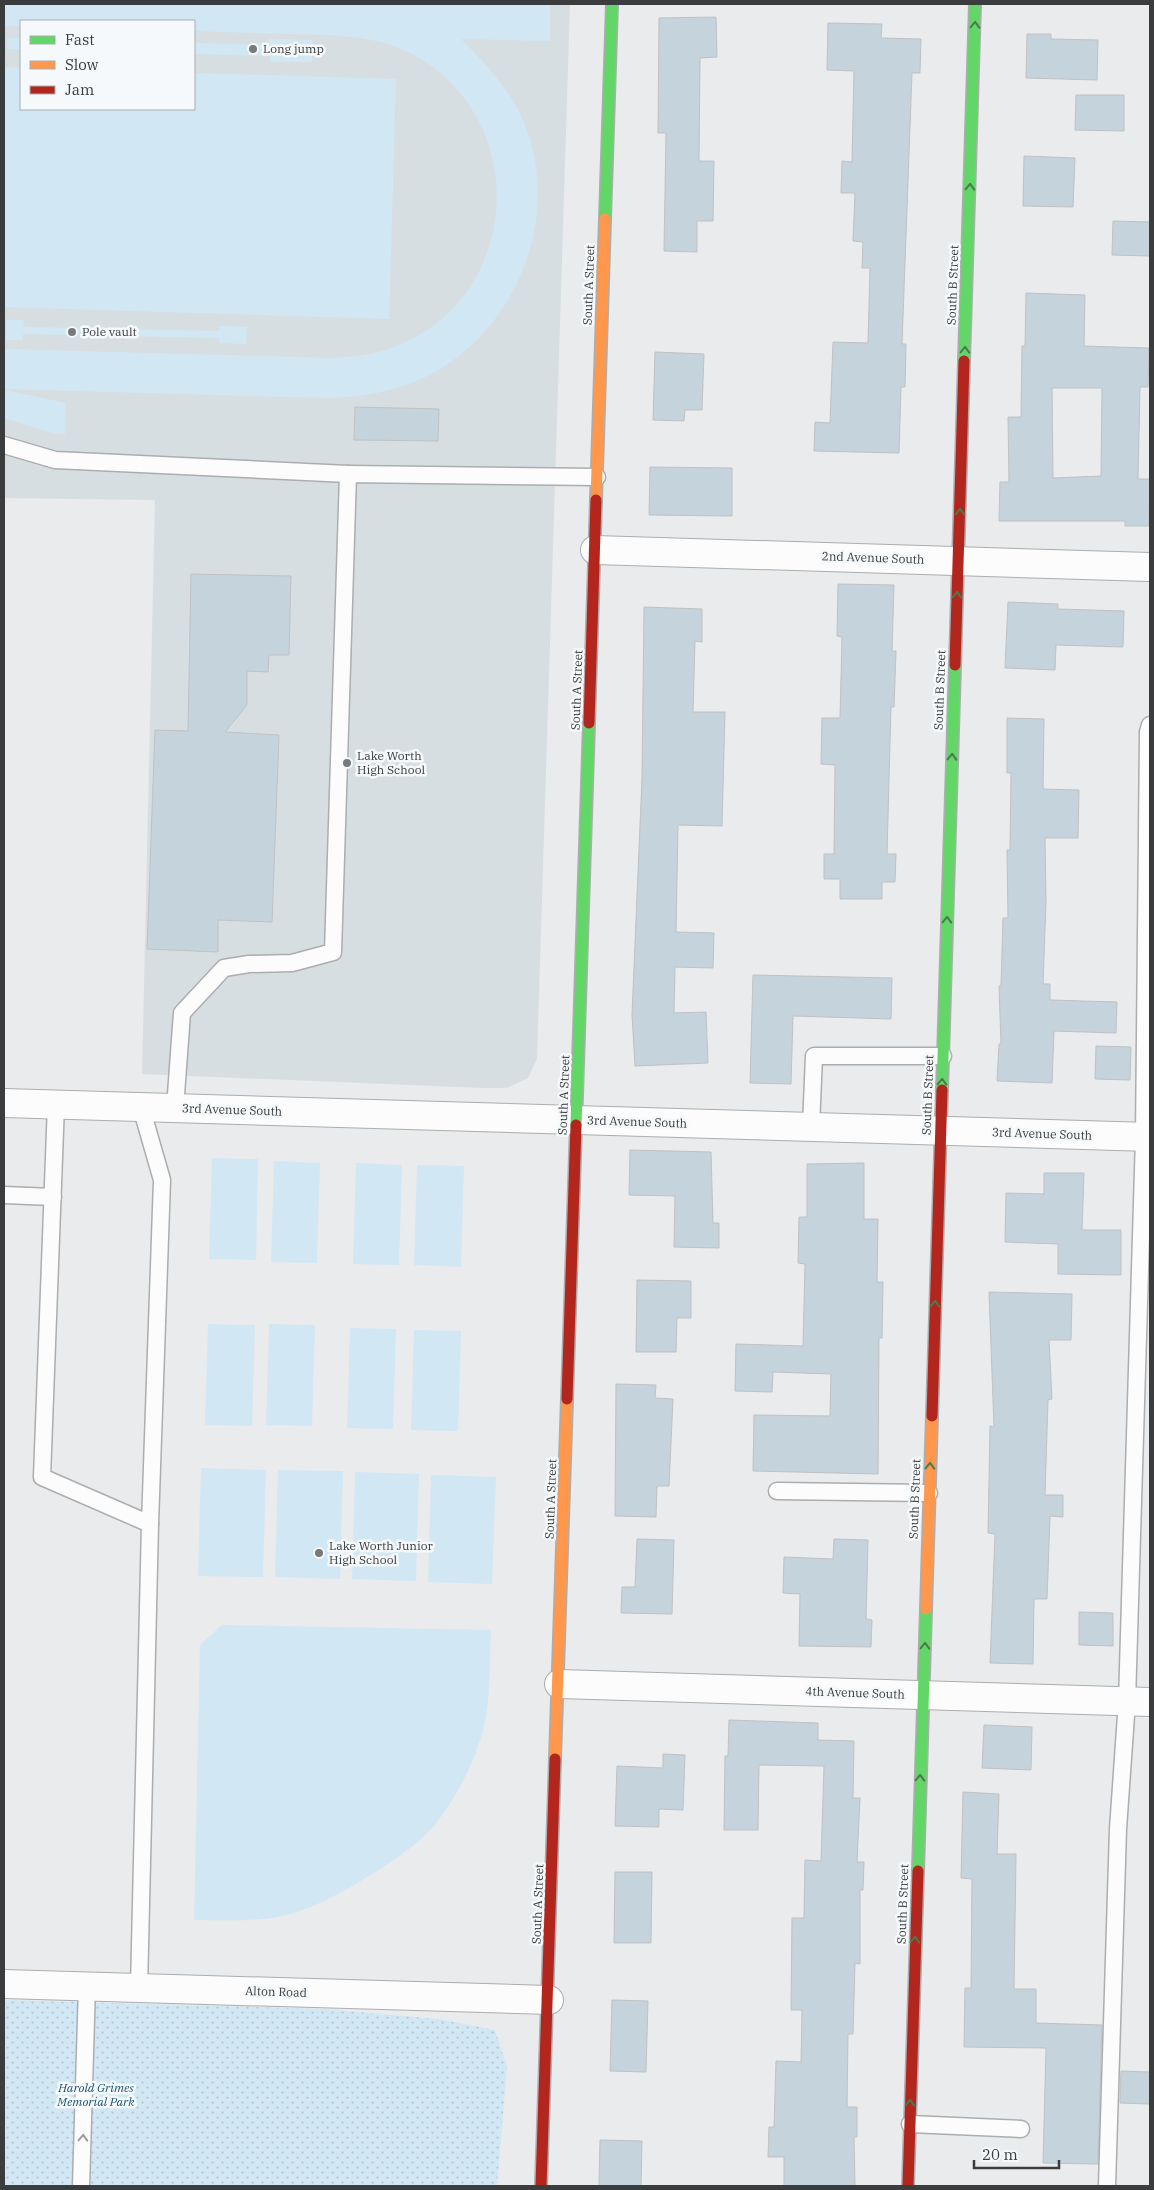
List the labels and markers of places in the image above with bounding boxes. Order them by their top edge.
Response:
place label: Long jump [263,41,324,56]
marker: Long jump [247,43,259,55]
place label: Pole vault [82,324,137,339]
marker: Pole vault [66,326,78,338]
place label: Lake Worth High School [357,748,425,777]
marker: Lake Worth High School [341,757,353,769]
place label: Lake Worth Junior High School [329,1538,434,1567]
marker: Lake Worth Junior High School [313,1547,325,1559]

